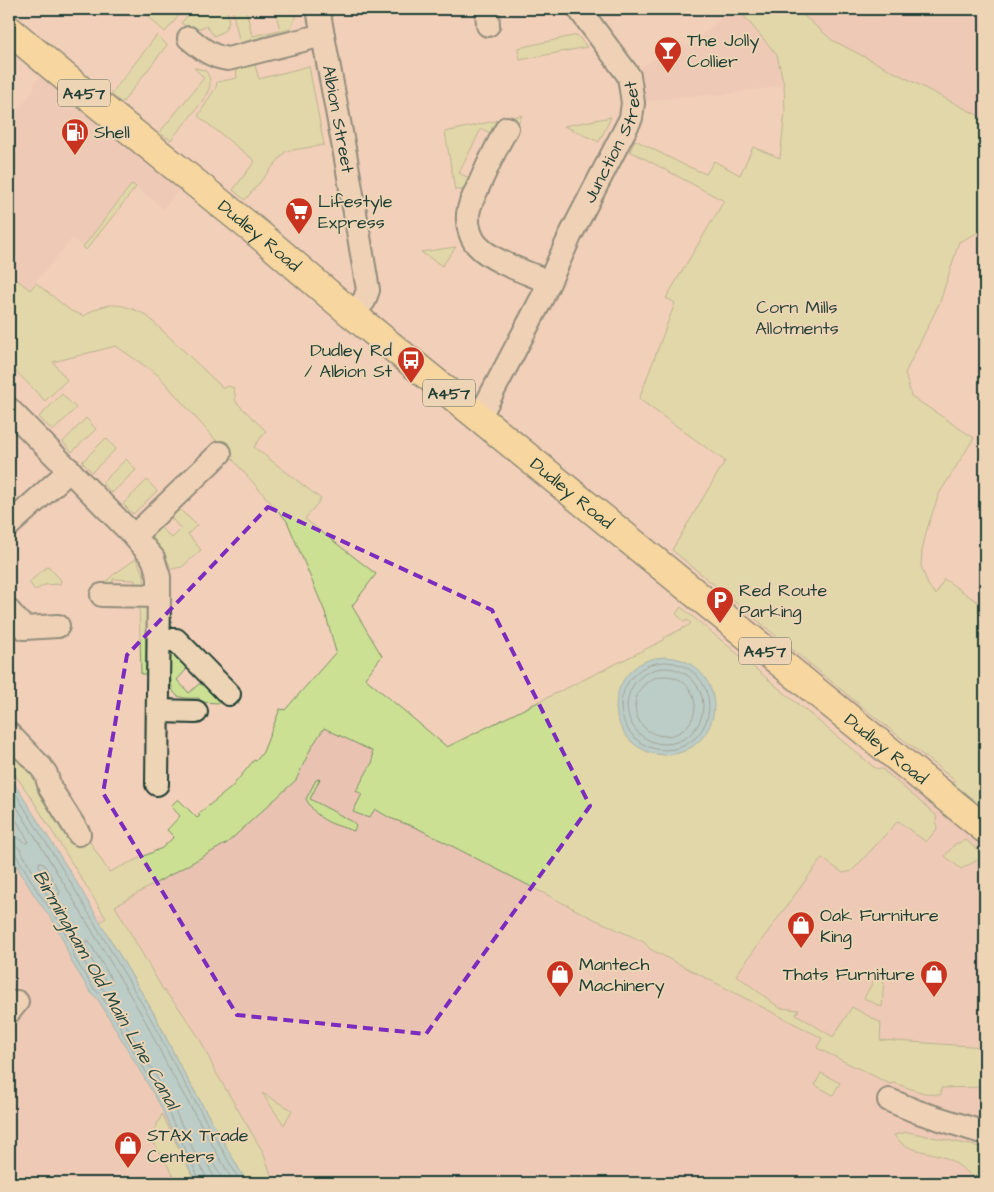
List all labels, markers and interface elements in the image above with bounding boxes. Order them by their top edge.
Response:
place label: The Jolly Collier [687,28,759,74]
bar icon: The Jolly Collier [653,35,683,74]
street label: Albion Street [316,63,360,176]
street label: Junction Street [577,79,647,207]
road number: A457 [58,80,110,106]
fuel station icon: Shell [60,117,90,156]
place label: Shell [94,120,130,145]
place label: Lifestyle Express [318,189,393,235]
street label: Dudley Road [212,194,306,278]
supermarket icon: Lifestyle Express [284,196,314,235]
park label: Corn Mills Allotments [755,295,839,341]
place label: Dudley Rd / Albion St [304,338,393,384]
bus stop icon: Dudley Rd / Albion St [396,345,426,384]
road number: A457 [423,379,475,406]
street label: Dudley Road [525,452,619,535]
place label: Red Route Parking [739,578,827,625]
parking icon: Red Route Parking [705,585,735,624]
road number: A457 [739,637,791,664]
street label: Dudley Road [839,707,933,791]
water label: Birmingham Old Main Line Canal [26,865,187,1117]
place label: Oak Furniture King [820,903,939,950]
shop icon: Oak Furniture King [786,910,816,949]
place label: Mantech Machinery [579,952,665,999]
shop icon: Mantech Machinery [545,959,575,998]
shop icon: Thats Furniture [919,959,949,998]
place label: Thats Furniture [783,962,915,987]
place label: STAX Trade Centers [147,1123,249,1169]
shop icon: STAX Trade Centers [113,1130,143,1169]

